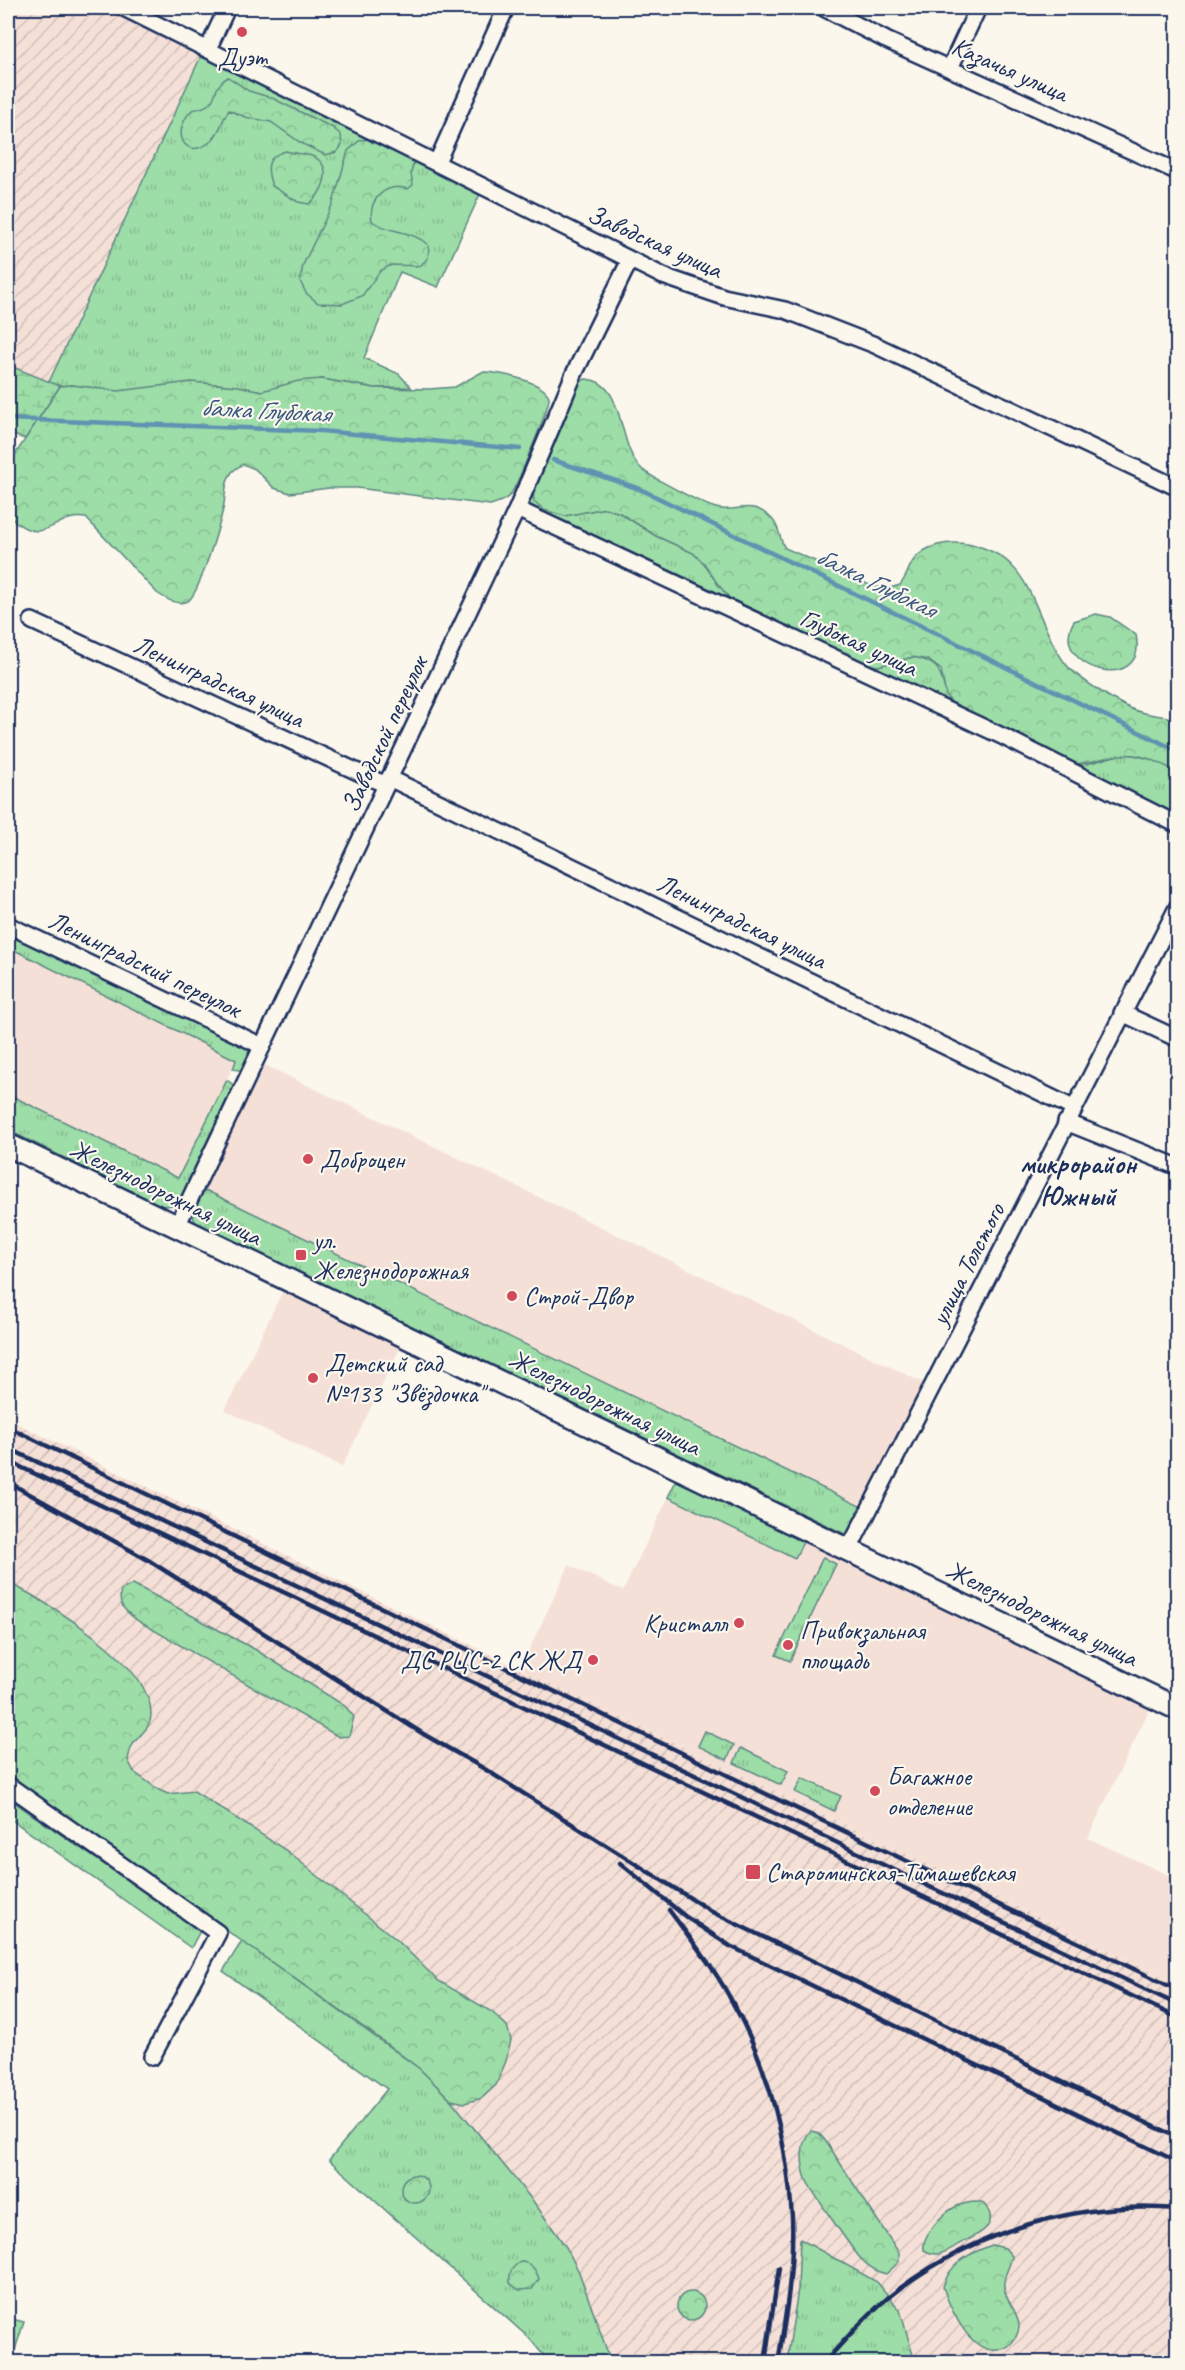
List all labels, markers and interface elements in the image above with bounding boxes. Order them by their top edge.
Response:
marker: Дуэт [235,25,249,39]
street label: Казачья улица [946,29,1075,112]
place label: Дуэт [218,41,268,74]
street label: Заводская улица [582,197,729,287]
water label: балка Глубокая [200,390,335,431]
water label: балка Глубокая [811,538,946,628]
street label: Глубокая улица [795,601,924,685]
street label: Ленинградская улица [128,628,311,736]
street label: Заводской переулок [334,649,436,818]
street label: Ленинградская улица [652,866,833,977]
street label: Ленинградский переулок [43,904,249,1026]
street label: Железнодорожная улица [65,1132,268,1254]
place label: Доброцен [320,1143,406,1176]
district label: микрорайон Южный [1020,1146,1138,1213]
marker: Доброцен [301,1152,315,1166]
street label: улица Толстого [922,1196,1013,1333]
place label: ул. Железнодорожная [311,1224,470,1287]
marker: ул. Железнодорожная [294,1248,308,1262]
place label: Строй-Двор [524,1280,635,1313]
marker: Строй-Двор [505,1289,519,1303]
street label: Железнодорожная улица [504,1342,707,1464]
place label: Детский сад №133 "Звёздочка" [325,1347,488,1411]
marker: Детский сад №133 "Звёздочка" [306,1371,320,1385]
street label: Железнодорожная улица [941,1553,1144,1675]
place label: Кристалл [644,1607,729,1640]
place label: Привокзальная площадь [800,1614,927,1677]
marker: Кристалл [732,1616,746,1630]
marker: Привокзальная площадь [781,1638,795,1652]
place label: ДС РЦС-2 СК ЖД [401,1644,583,1677]
marker: ДС РЦС-2 СК ЖД [586,1653,600,1667]
place label: Багажное отделение [887,1760,974,1823]
marker: Багажное отделение [868,1784,882,1798]
place label: Староминская-Тимашевская [766,1856,1016,1889]
marker: Староминская-Тимашевская [744,1863,762,1881]

